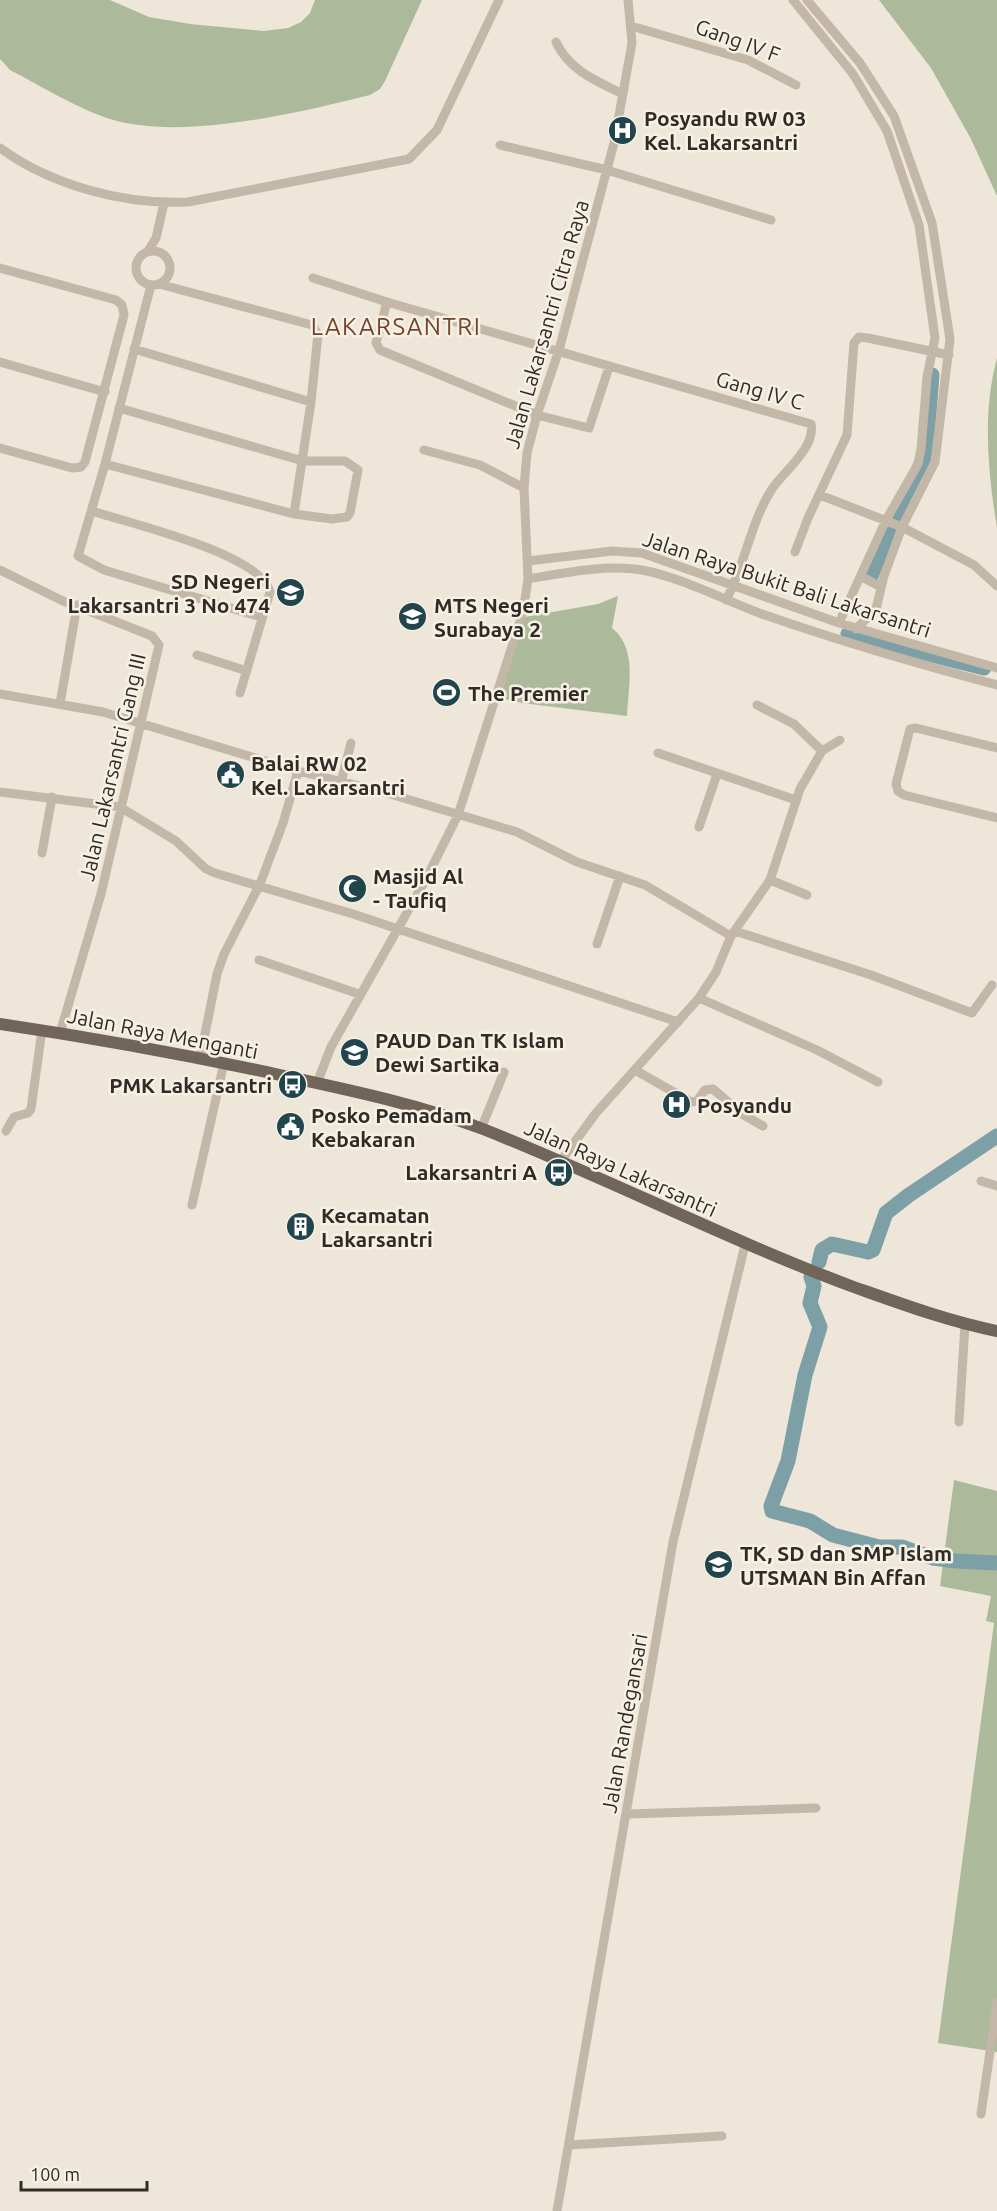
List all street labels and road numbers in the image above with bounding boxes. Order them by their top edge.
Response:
street label: Gang IV F [692,14,784,66]
street label: Jalan Lakarsantri Citra Raya [499,197,593,451]
street label: Gang IV C [713,366,807,414]
street label: Jalan Raya Bukit Bali Lakarsantri [640,526,934,642]
street label: Jalan Lakarsantri Gang III [74,651,150,883]
street label: Jalan Raya Menganti [66,1003,260,1063]
street label: Jalan Raya Lakarsantri [521,1115,721,1221]
street label: Jalan Randegansari [596,1631,652,1815]

